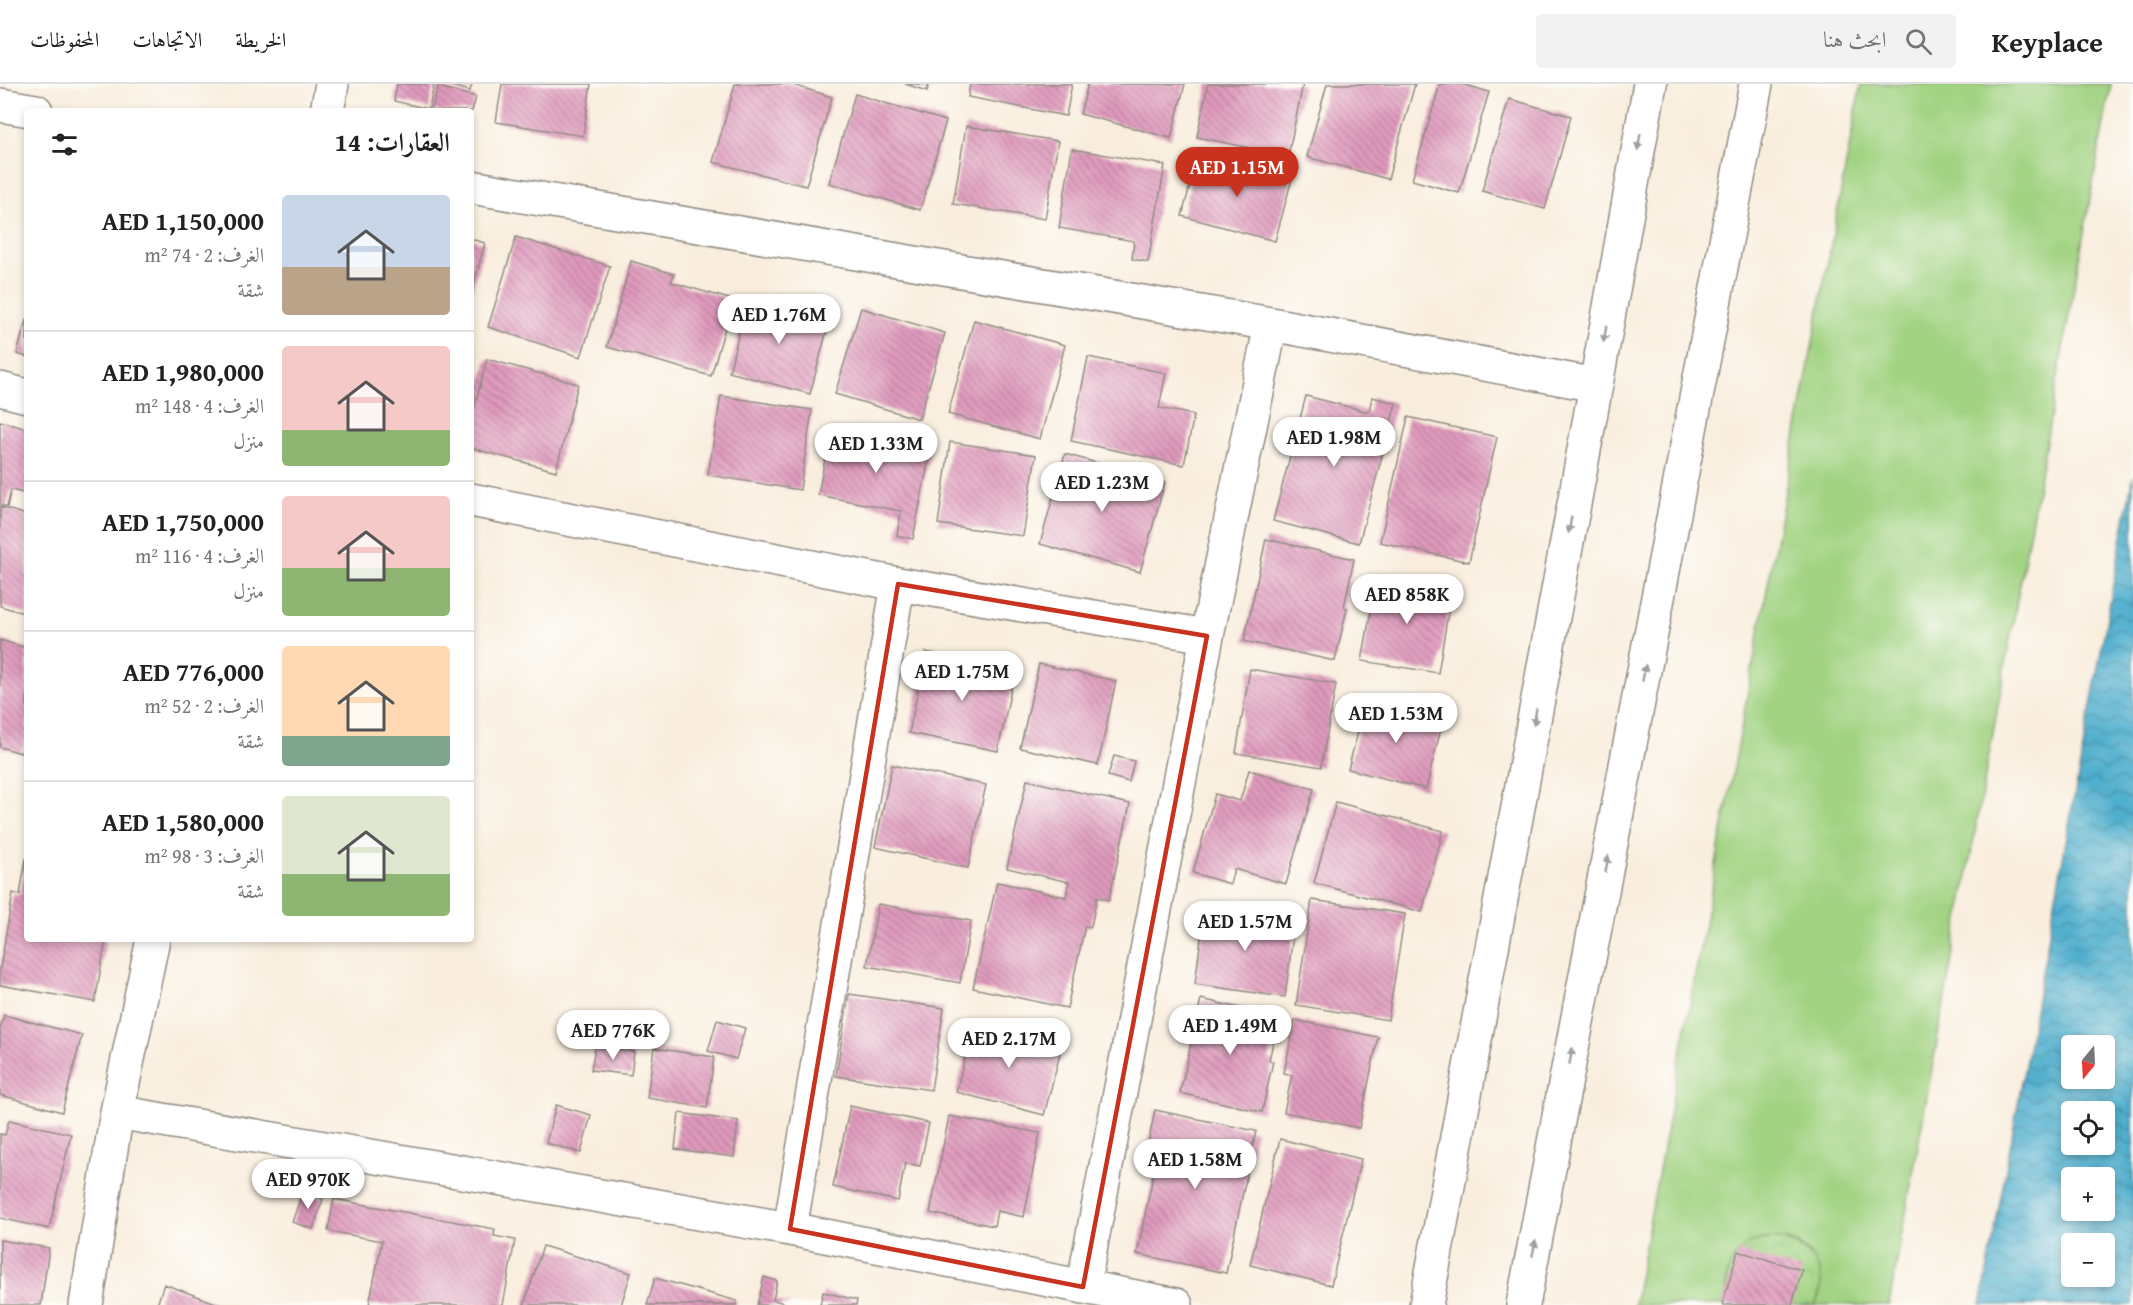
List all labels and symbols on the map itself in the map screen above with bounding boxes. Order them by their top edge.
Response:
one-way arrow [1634,132,1643,151]
pin: AED 1.15M [1168,147,1306,198]
pin: AED 1.76M [710,294,848,345]
one-way arrow [1600,324,1609,343]
pin: AED 1.98M [1265,417,1403,468]
pin: AED 1.33M [807,423,945,474]
pin: AED 1.23M [1033,462,1171,513]
one-way arrow [1565,516,1574,535]
pin: AED 858K [1345,574,1469,625]
pin: AED 1.75M [893,651,1031,702]
one-way arrow [1640,663,1649,682]
pin: AED 1.53M [1327,693,1465,744]
one-way arrow [1530,708,1539,727]
one-way arrow [1603,855,1612,874]
pin: AED 1.57M [1176,901,1314,952]
pin: AED 1.49M [1161,1005,1299,1056]
pin: AED 776K [551,1010,675,1061]
pin: AED 2.17M [940,1018,1078,1069]
north arrow [2061,1035,2115,1089]
one-way arrow [1567,1046,1576,1065]
pin: AED 1.58M [1126,1139,1264,1190]
pin: AED 970K [246,1159,370,1210]
one-way arrow [1530,1238,1539,1257]

